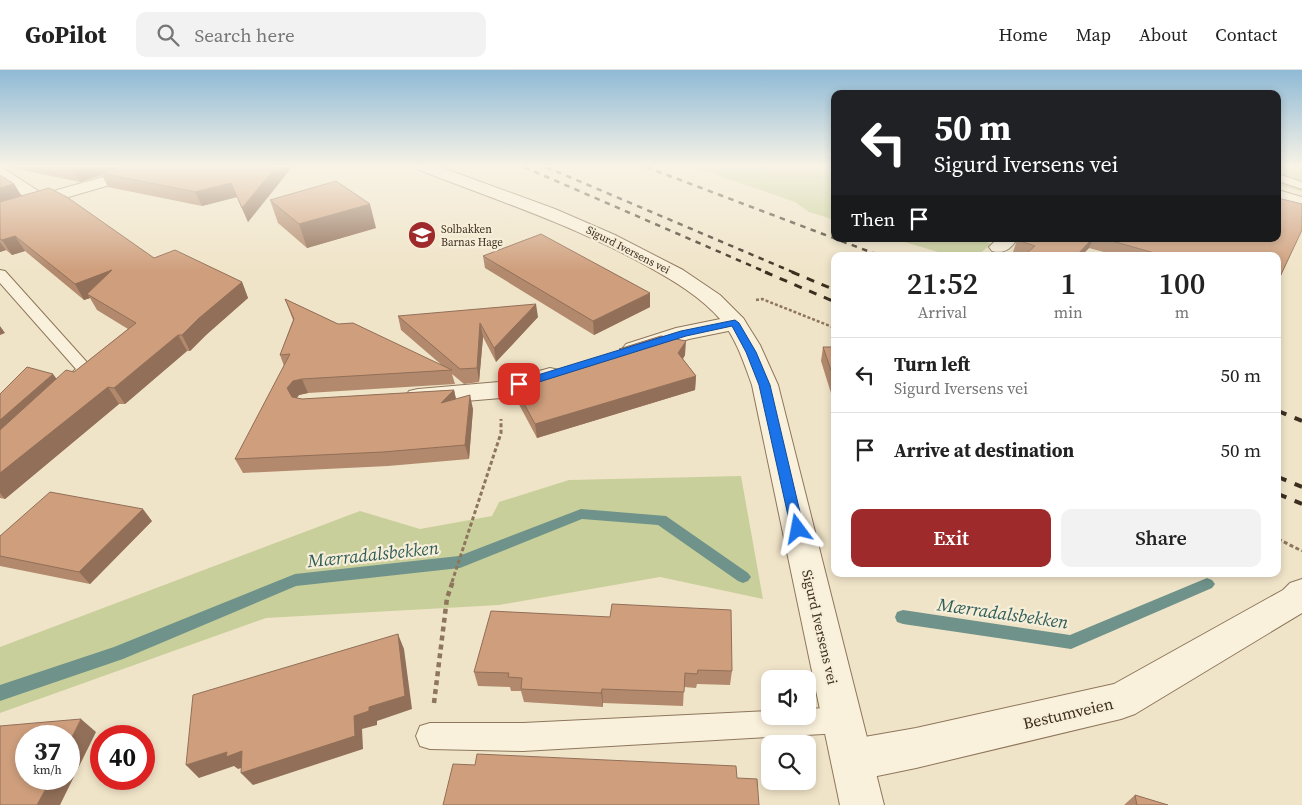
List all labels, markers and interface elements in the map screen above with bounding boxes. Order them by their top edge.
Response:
search box [136,12,486,57]
text: GoPilot [25,18,106,51]
icon: search [154,21,182,49]
text: Search here [194,22,295,48]
text: Home [999,22,1048,47]
text: Map [1076,22,1111,47]
text: About [1139,22,1187,47]
text: Contact [1215,22,1277,47]
text: 50 m [934,104,1011,152]
icon: left [851,110,916,175]
text: Sigurd Iversens vei [934,149,1118,179]
icon: arrive [905,205,933,233]
text: Then [851,206,895,232]
school or university icon: Solbakken Barnas Hage [407,220,437,250]
place label: Solbakken Barnas Hage [441,222,503,250]
street label: Sigurd Iversens vei [584,222,672,278]
text: 21:52 [907,263,978,304]
text: 1 [1060,263,1076,304]
text: 100 [1158,263,1205,304]
text: Arrival [918,301,967,323]
text: min [1054,301,1083,323]
text: m [1175,301,1189,323]
text: Turn left [894,351,970,377]
icon: left [851,361,879,389]
text: 50 m [1220,362,1261,388]
pin [498,363,540,405]
icon: arrive [505,370,533,398]
text: Sigurd Iversens vei [894,377,1028,399]
icon: arrive [851,436,879,464]
text: Arrive at destination [894,437,1074,463]
text: 50 m [1220,437,1261,463]
position arrow [771,502,823,554]
button: Exit [851,509,1051,567]
button: Share [1061,509,1261,567]
water label: Mærradalsbekken [305,535,440,573]
street label: Sigurd Iversens vei [797,568,843,686]
water label: Mærradalsbekken [935,591,1070,635]
map controls [761,670,816,790]
button: sound [761,670,816,725]
street label: Bestumveien [1021,692,1116,734]
speed limit sign: 40 [90,725,155,790]
text: 37 [34,734,61,768]
button: search [761,735,816,790]
text: km/h [33,762,62,778]

